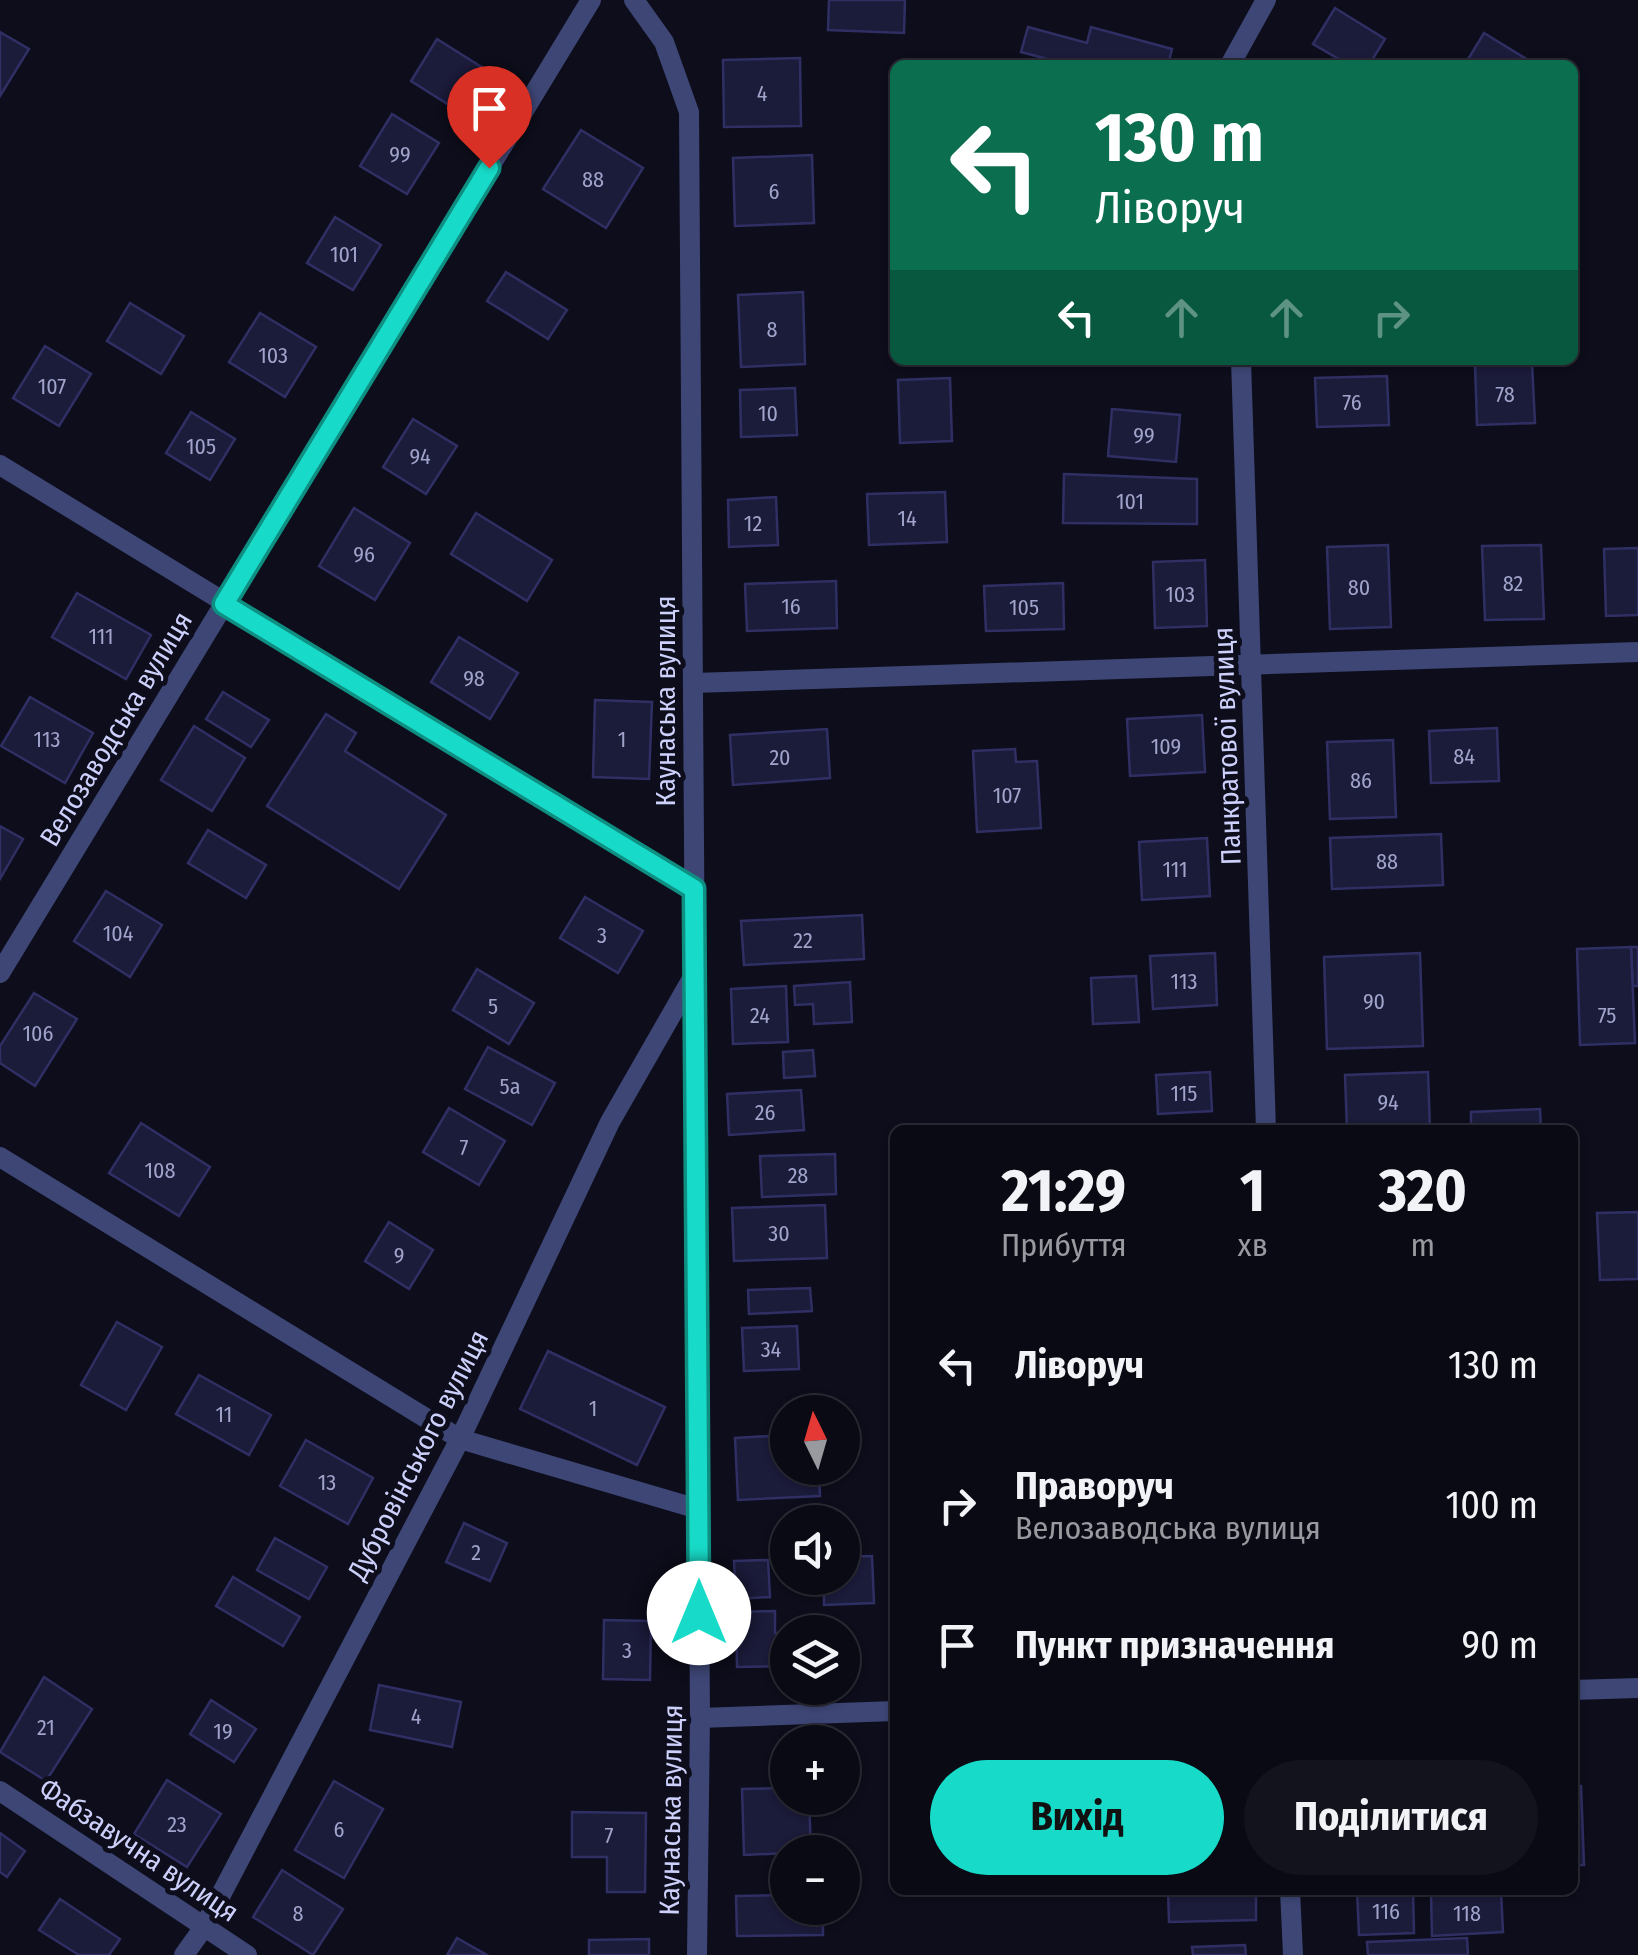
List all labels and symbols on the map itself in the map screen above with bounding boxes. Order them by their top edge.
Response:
pin [447,66,532,169]
house number: 4 [757,80,768,107]
house number: 99 [389,141,411,168]
house number: 88 [582,166,604,193]
house number: 6 [769,178,780,205]
house number: 101 [330,241,358,268]
house number: 8 [766,316,778,343]
house number: 103 [258,342,288,369]
house number: 107 [38,373,66,400]
house number: 78 [1495,381,1515,408]
house number: 76 [1342,389,1362,416]
house number: 10 [758,400,778,427]
house number: 99 [1133,422,1155,449]
house number: 105 [186,433,216,460]
house number: 94 [409,443,431,470]
house number: 101 [1116,488,1144,515]
house number: 14 [897,505,917,532]
house number: 12 [744,510,762,537]
house number: 96 [353,541,375,568]
house number: 82 [1503,570,1523,597]
house number: 80 [1348,574,1370,601]
house number: 103 [1165,581,1195,608]
house number: 16 [781,593,801,620]
house number: 105 [1009,594,1039,621]
street label: Каунаська вулиця [649,595,682,807]
street label: Велозаводська вулиця [33,606,199,852]
house number: 111 [88,623,114,650]
street label: Панкратової вулиця [1206,626,1248,866]
house number: 98 [463,665,485,692]
house number: 113 [34,726,60,753]
house number: 1 [618,726,626,753]
house number: 109 [1151,733,1181,760]
house number: 84 [1453,743,1475,770]
house number: 20 [769,744,791,771]
house number: 86 [1350,767,1372,794]
house number: 107 [993,782,1021,809]
house number: 88 [1376,848,1398,875]
house number: 111 [1162,856,1188,883]
house number: 104 [103,920,134,947]
house number: 3 [597,922,607,949]
house number: 22 [793,927,813,954]
house number: 113 [1171,968,1197,995]
house number: 90 [1363,988,1385,1015]
house number: 5 [488,993,498,1020]
house number: 24 [750,1002,770,1029]
house number: 75 [1598,1002,1616,1029]
house number: 106 [23,1020,54,1047]
house number: 5а [500,1073,520,1100]
house number: 115 [1171,1080,1197,1107]
house number: 94 [1377,1089,1399,1116]
house number: 26 [755,1099,775,1126]
house number: 7 [460,1134,469,1161]
house number: 108 [144,1157,176,1184]
house number: 28 [788,1162,808,1189]
house number: 30 [768,1220,790,1247]
house number: 9 [394,1242,404,1269]
street label: Дубровінського вулиця [340,1324,495,1586]
house number: 34 [761,1336,782,1363]
house number: 1 [589,1395,597,1422]
north arrow [770,1395,860,1485]
house number: 11 [216,1401,232,1428]
house number: 13 [318,1469,336,1496]
house number: 2 [471,1539,481,1566]
position arrow [647,1561,751,1665]
house number: 3 [622,1637,632,1664]
house number: 4 [411,1703,422,1730]
street label: Каунаська вулиця [653,1704,689,1916]
house number: 21 [37,1714,55,1741]
house number: 19 [213,1718,233,1745]
street label: Фабзавучна вулиця [33,1771,245,1929]
house number: 23 [167,1811,187,1838]
house number: 6 [334,1816,345,1843]
house number: 7 [605,1822,614,1849]
house number: 116 [1372,1898,1400,1925]
house number: 8 [292,1900,304,1927]
house number: 118 [1453,1900,1481,1927]

